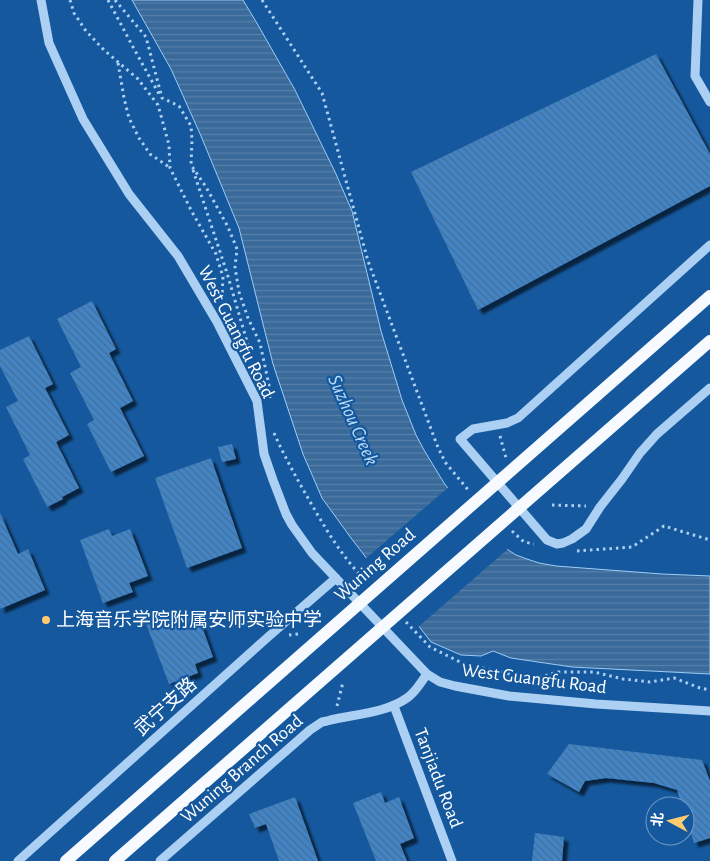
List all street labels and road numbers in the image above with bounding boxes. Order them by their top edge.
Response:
street label: West Guangfu Road [194,263,278,401]
street label: Wuning Road [331,525,419,605]
street label: West Guangfu Road [460,661,608,697]
street label: 武宁支路 [130,673,201,739]
street label: Wuning Branch Road [177,711,307,827]
street label: Tanjiadu Road [410,725,466,831]

